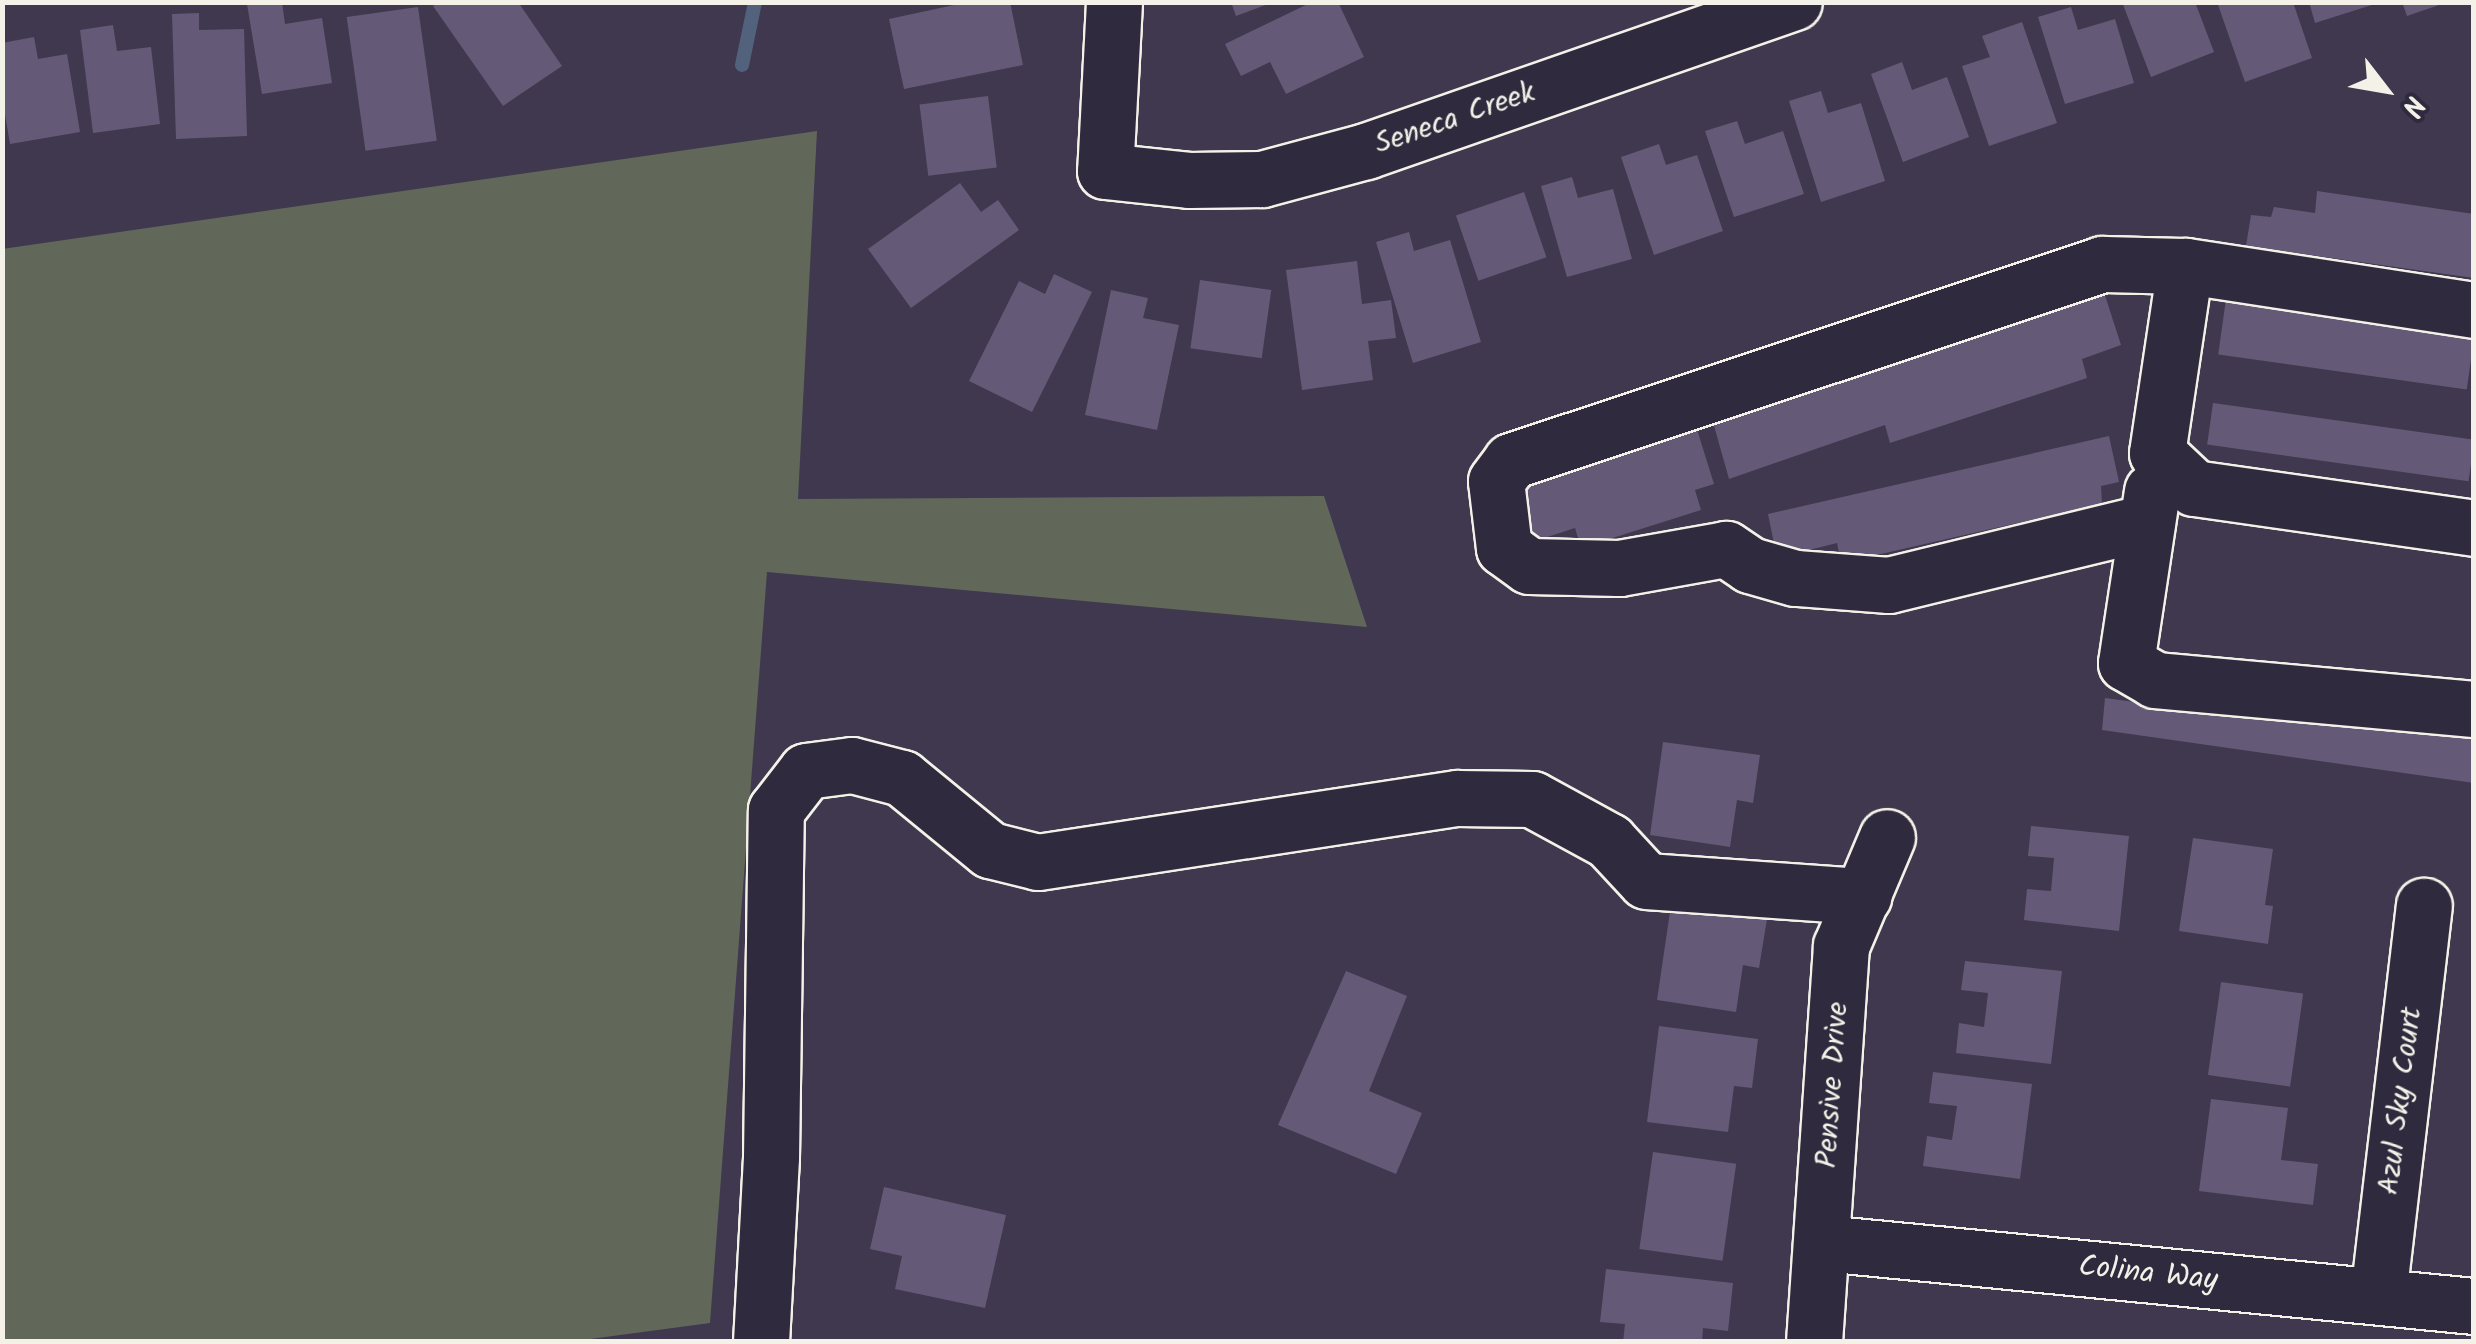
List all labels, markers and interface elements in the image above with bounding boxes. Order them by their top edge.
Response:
north arrow [2336,40,2436,140]
street label: Seneca Creek [1370,75,1540,163]
text: N [2388,87,2436,125]
street label: Pensive Drive [1809,1001,1857,1169]
street label: Azul Sky Court [2372,1005,2430,1197]
street label: Colina Way [2077,1249,2219,1299]

